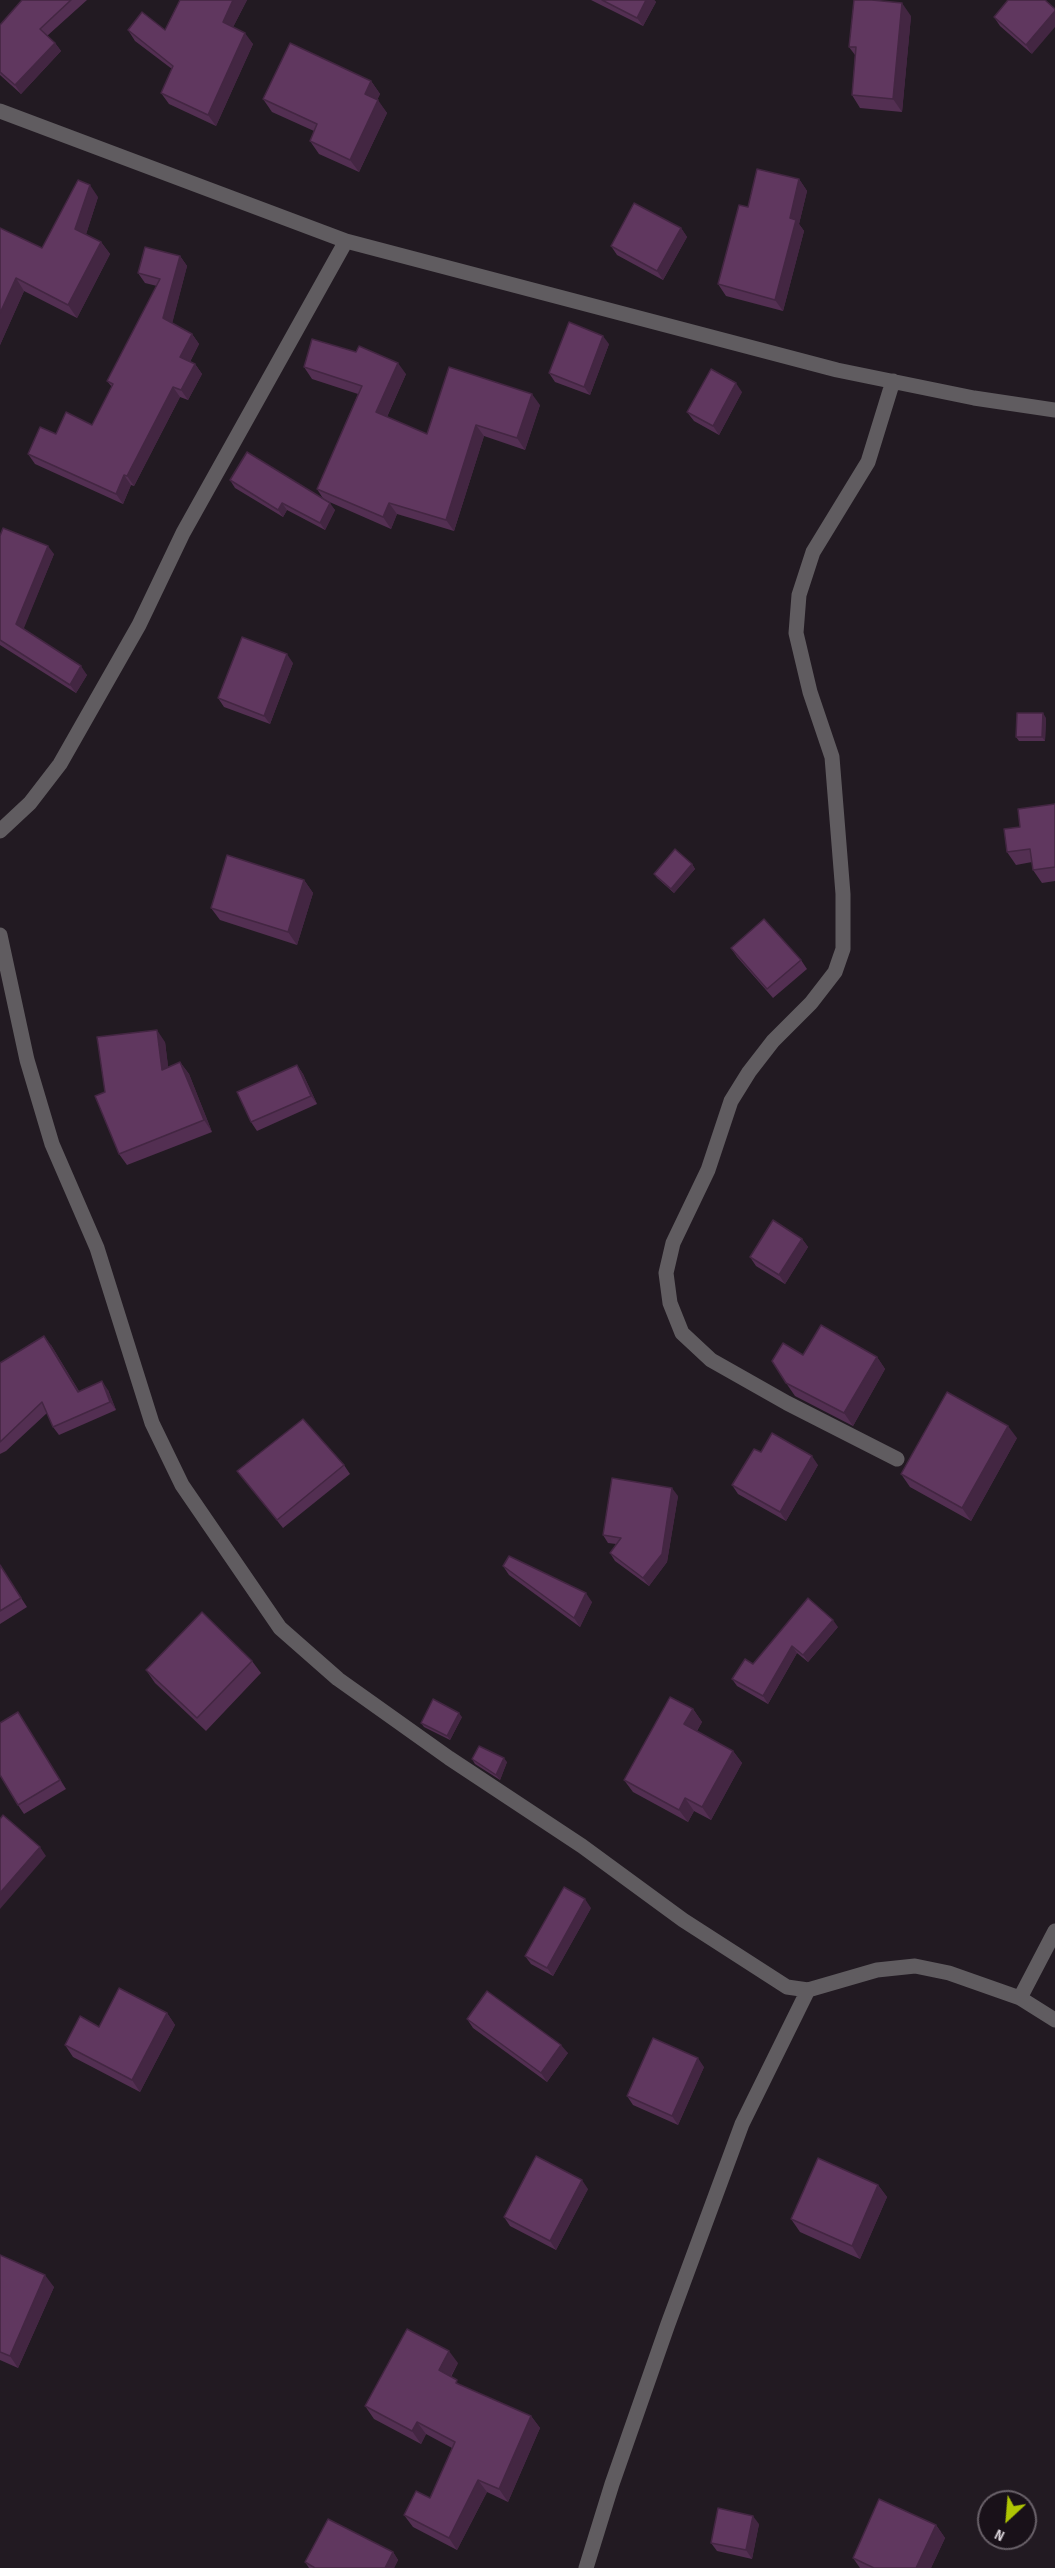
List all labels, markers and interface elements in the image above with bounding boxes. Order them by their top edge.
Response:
north arrow [977,2490,1037,2550]
text: N [992,2524,1008,2545]

